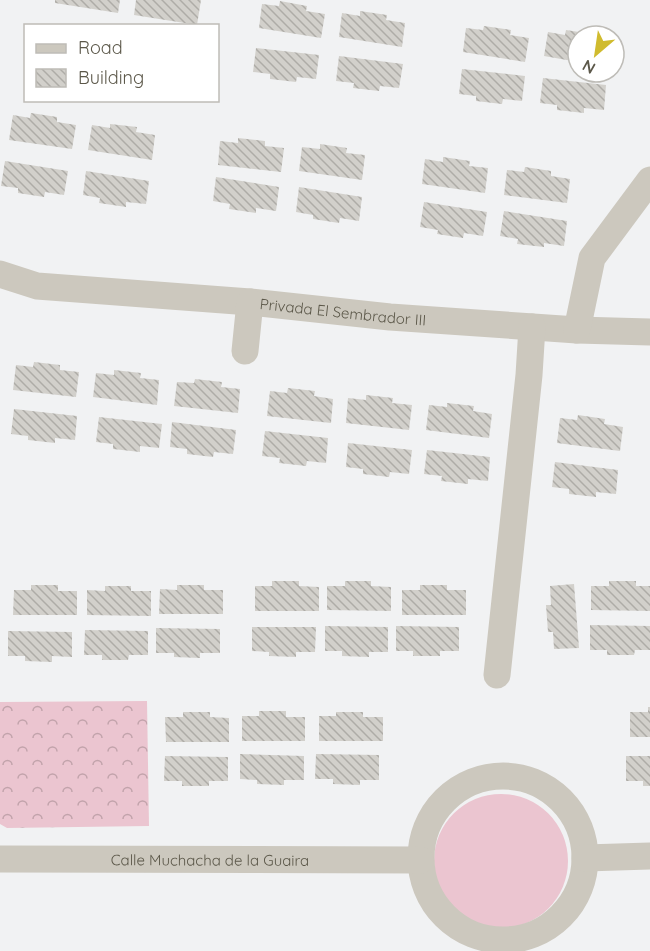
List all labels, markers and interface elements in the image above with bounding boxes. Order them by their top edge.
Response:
legend [24,24,219,102]
north arrow [566,24,626,84]
text: Road [78,36,123,59]
text: N [579,56,599,79]
text: Building [78,66,144,89]
street label: Privada El Sembrador III [259,294,427,329]
street label: Calle Muchacha de la Guaira [111,850,309,869]

